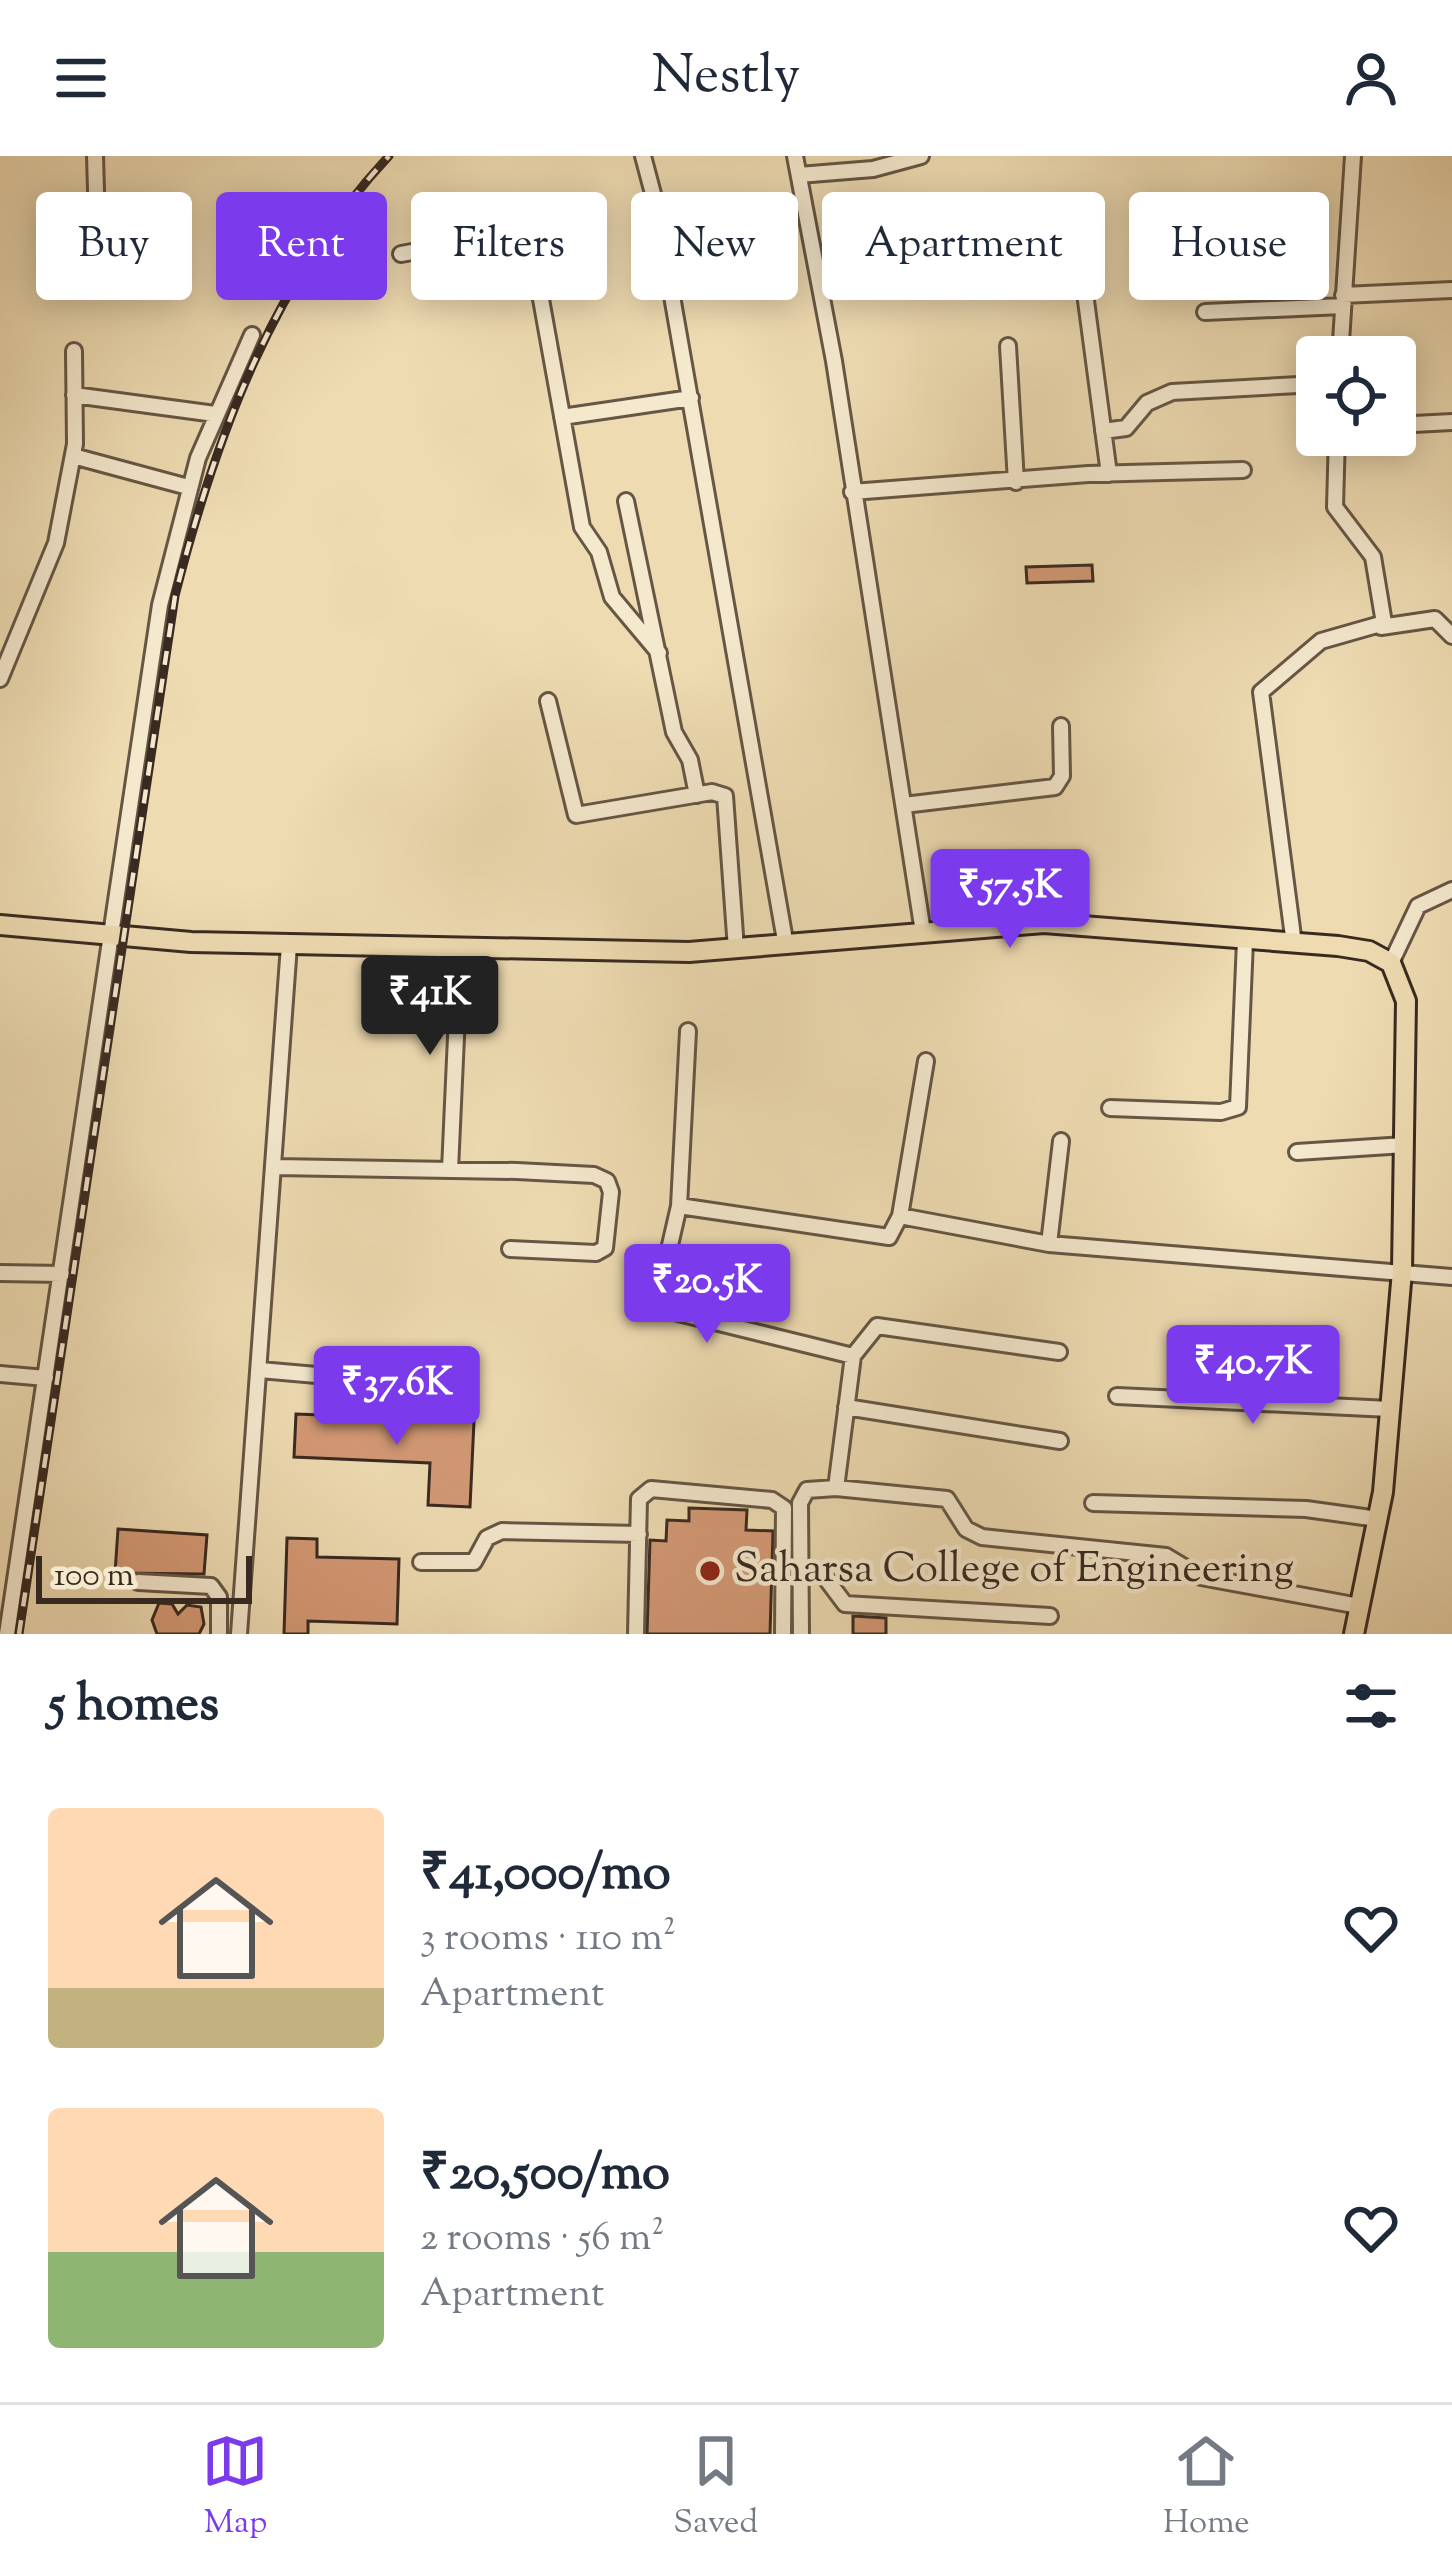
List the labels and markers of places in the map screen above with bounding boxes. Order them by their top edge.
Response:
pin: ₹57.5K [912,849,1108,951]
pin: ₹41K [359,956,501,1058]
pin: ₹20.5K [609,1244,805,1346]
pin: ₹40.7K [1155,1325,1351,1427]
pin: ₹37.6K [299,1346,495,1448]
place label: Saharsa College of Engineering [734,1541,1294,1601]
marker: Saharsa College of Engineering [697,1558,723,1584]

